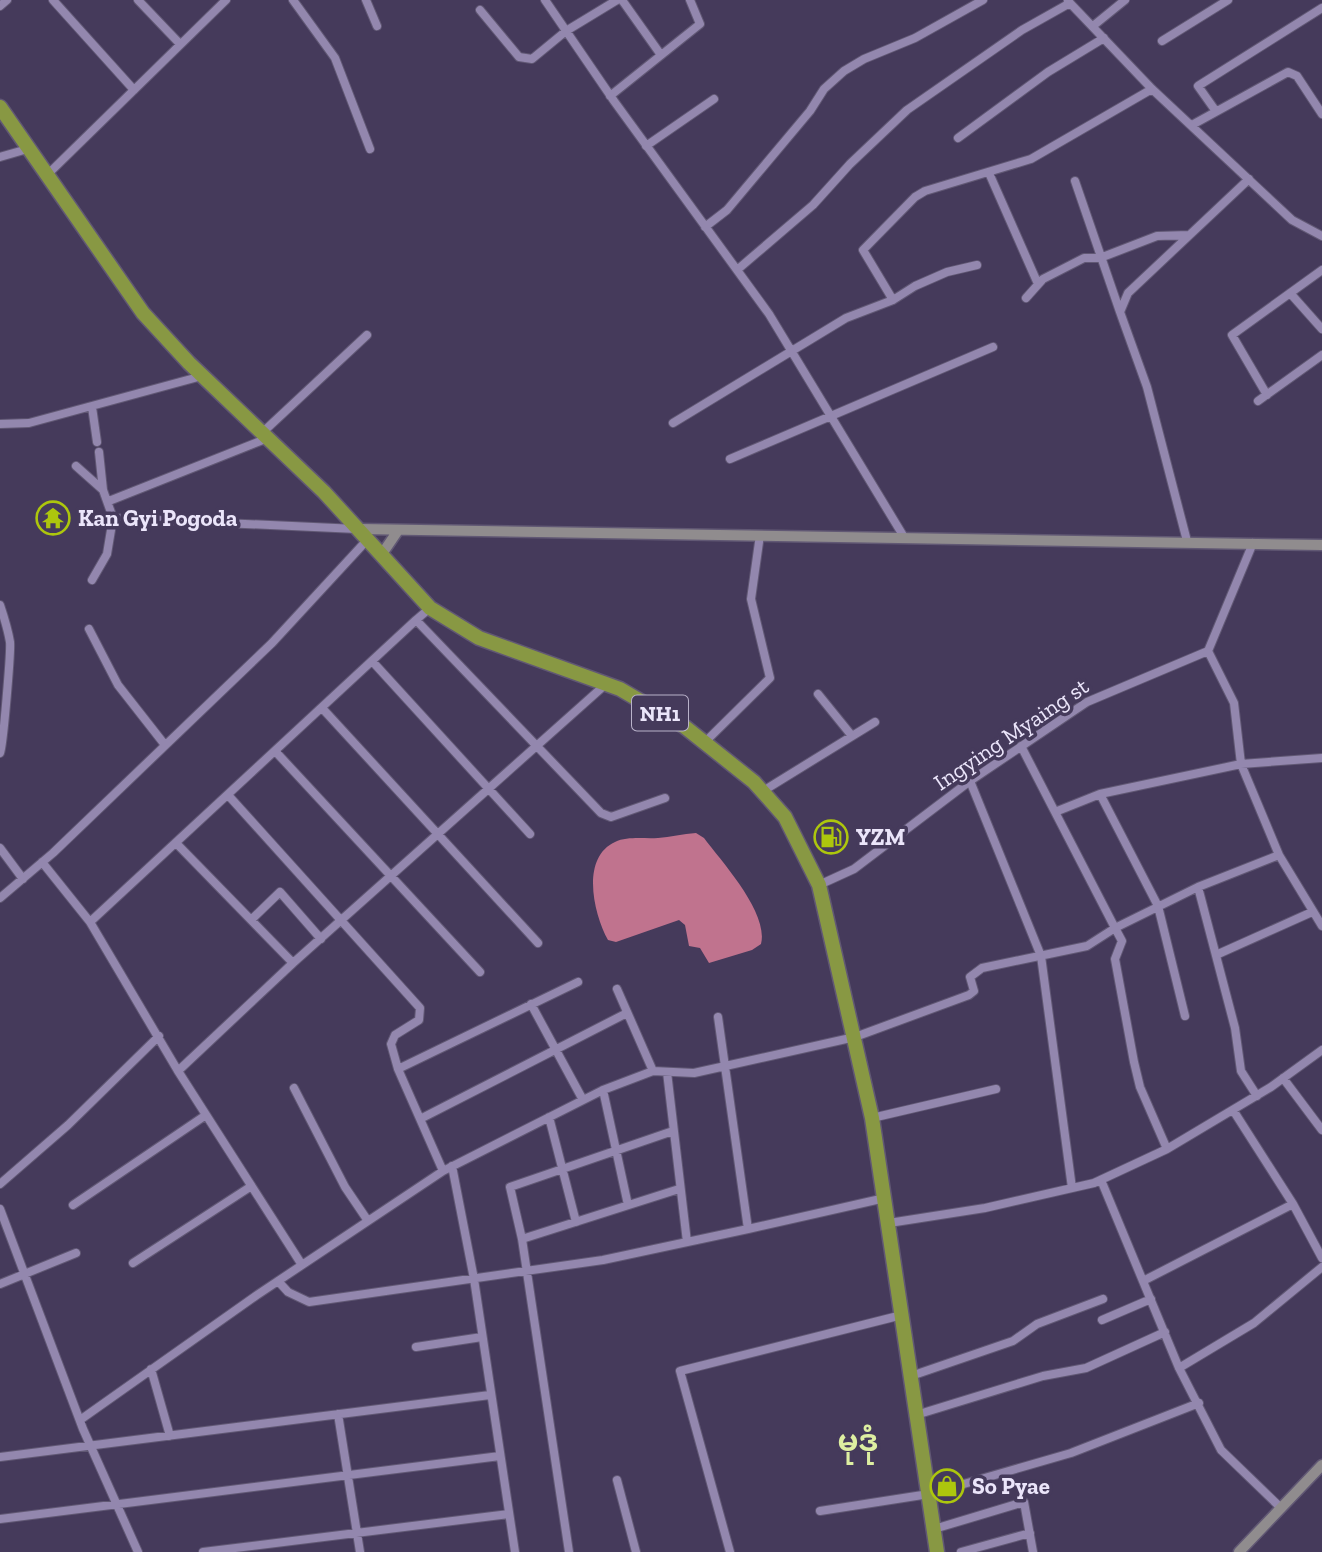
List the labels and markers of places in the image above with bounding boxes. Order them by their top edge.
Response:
temple icon: Kan Gyi Pogoda [34,499,72,537]
place label: Kan Gyi Pogoda [78,504,238,532]
fuel station icon: YZM [812,818,850,856]
place label: YZM [856,823,905,851]
shop icon: So Pyae [928,1467,966,1505]
place label: So Pyae [972,1472,1050,1500]

